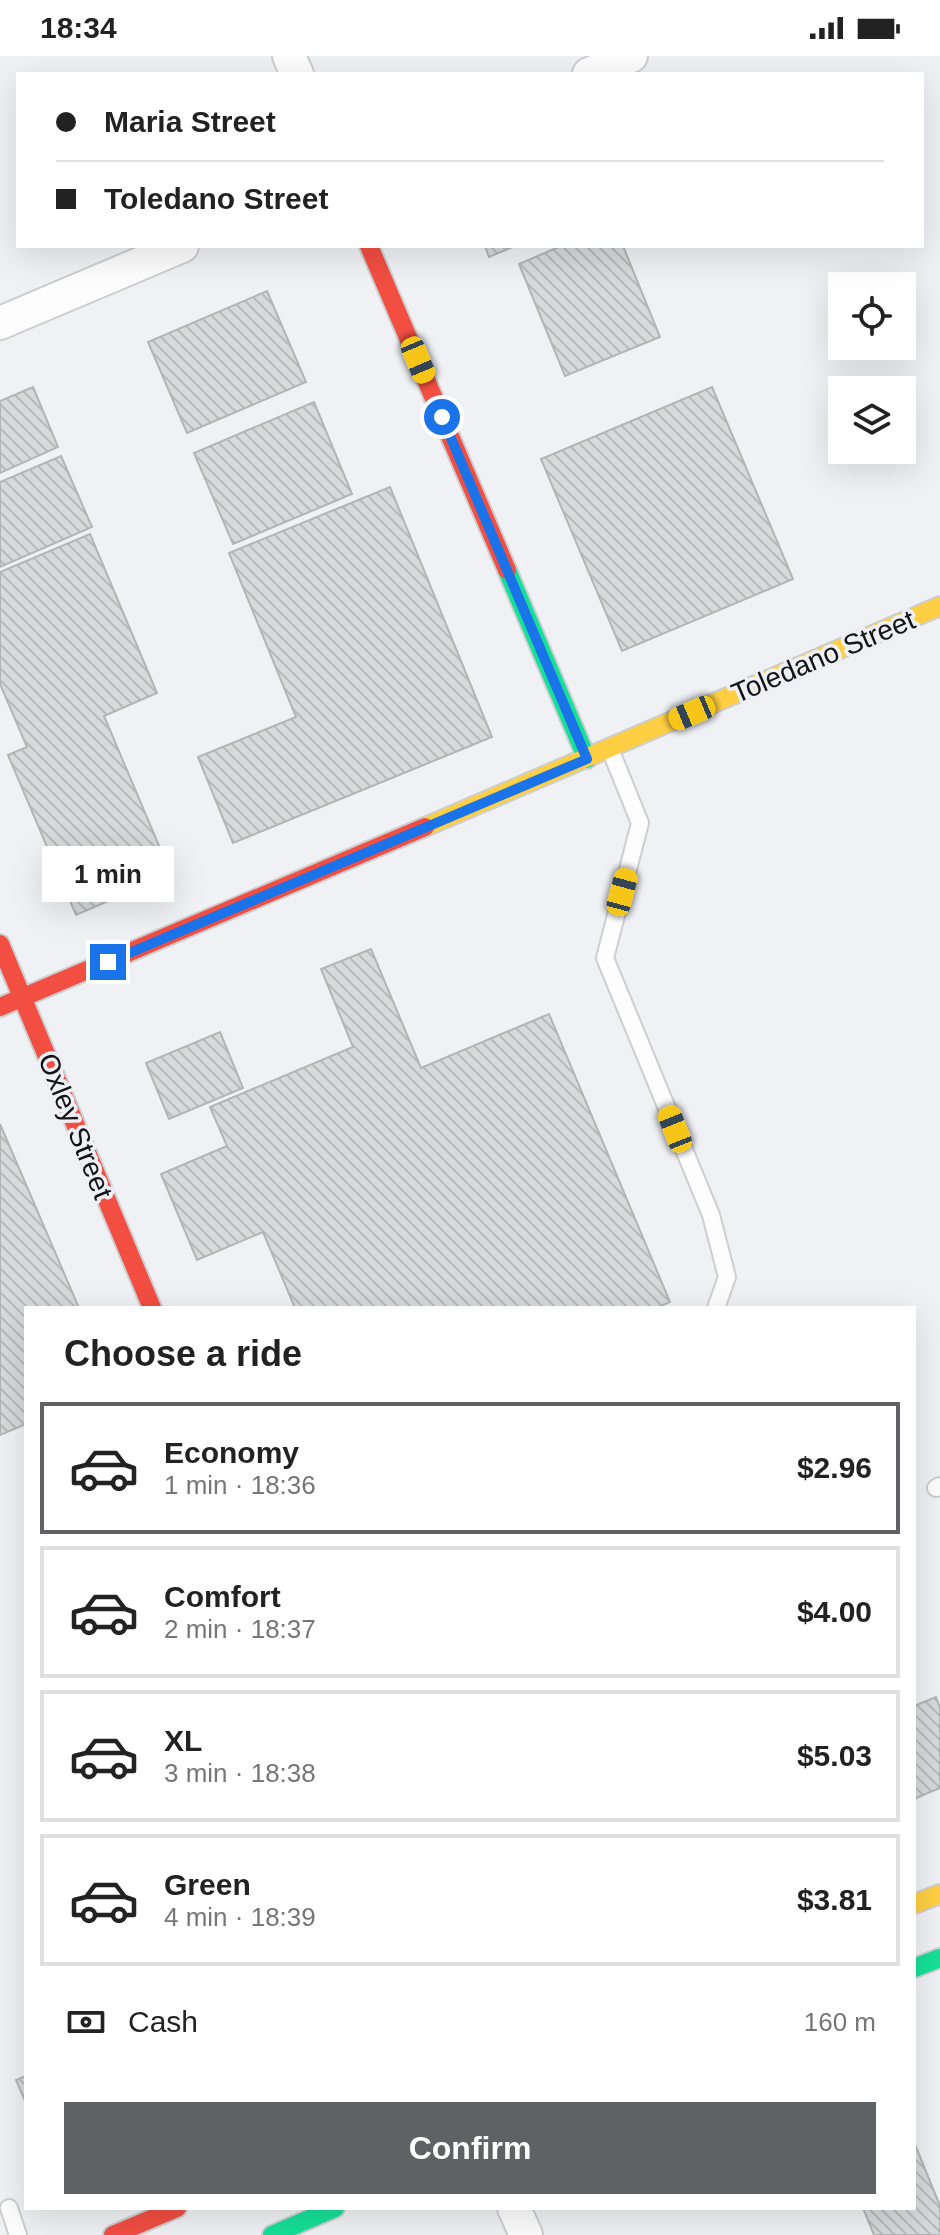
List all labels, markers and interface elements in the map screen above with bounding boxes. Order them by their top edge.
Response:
text: 18:34 [40,11,117,44]
text: Maria Street [104,105,276,138]
text: Toledano Street [104,182,328,215]
map controls [828,272,916,464]
button: locate [828,272,916,360]
car [398,333,438,387]
button: layers [828,376,916,464]
route start [424,399,460,435]
street label: Toledano Street [727,604,920,709]
car [665,693,719,733]
callout: 1 min [42,846,174,902]
text: 1 min [74,859,142,889]
car [604,866,640,918]
route end [90,944,126,980]
street label: Oxley Street [32,1049,119,1204]
car [655,1102,695,1156]
text: Choose a ride [64,1333,302,1374]
icon: car [68,1432,140,1504]
text: Economy [164,1436,299,1469]
text: $2.96 [797,1451,872,1484]
text: 1 min · 18:36 [164,1470,316,1500]
icon: car [68,1576,140,1648]
text: Comfort [164,1580,281,1613]
text: $4.00 [797,1595,872,1628]
text: 2 min · 18:37 [164,1614,316,1644]
icon: car [68,1720,140,1792]
text: XL [164,1724,202,1757]
text: $5.03 [797,1739,872,1772]
text: 3 min · 18:38 [164,1758,316,1788]
icon: car [68,1864,140,1936]
text: Green [164,1868,251,1901]
text: $3.81 [797,1883,872,1916]
text: 4 min · 18:39 [164,1902,316,1932]
icon: cash [64,2000,108,2044]
text: Cash [128,2005,198,2038]
text: 160 m [804,2007,876,2037]
button: Confirm [64,2102,876,2194]

